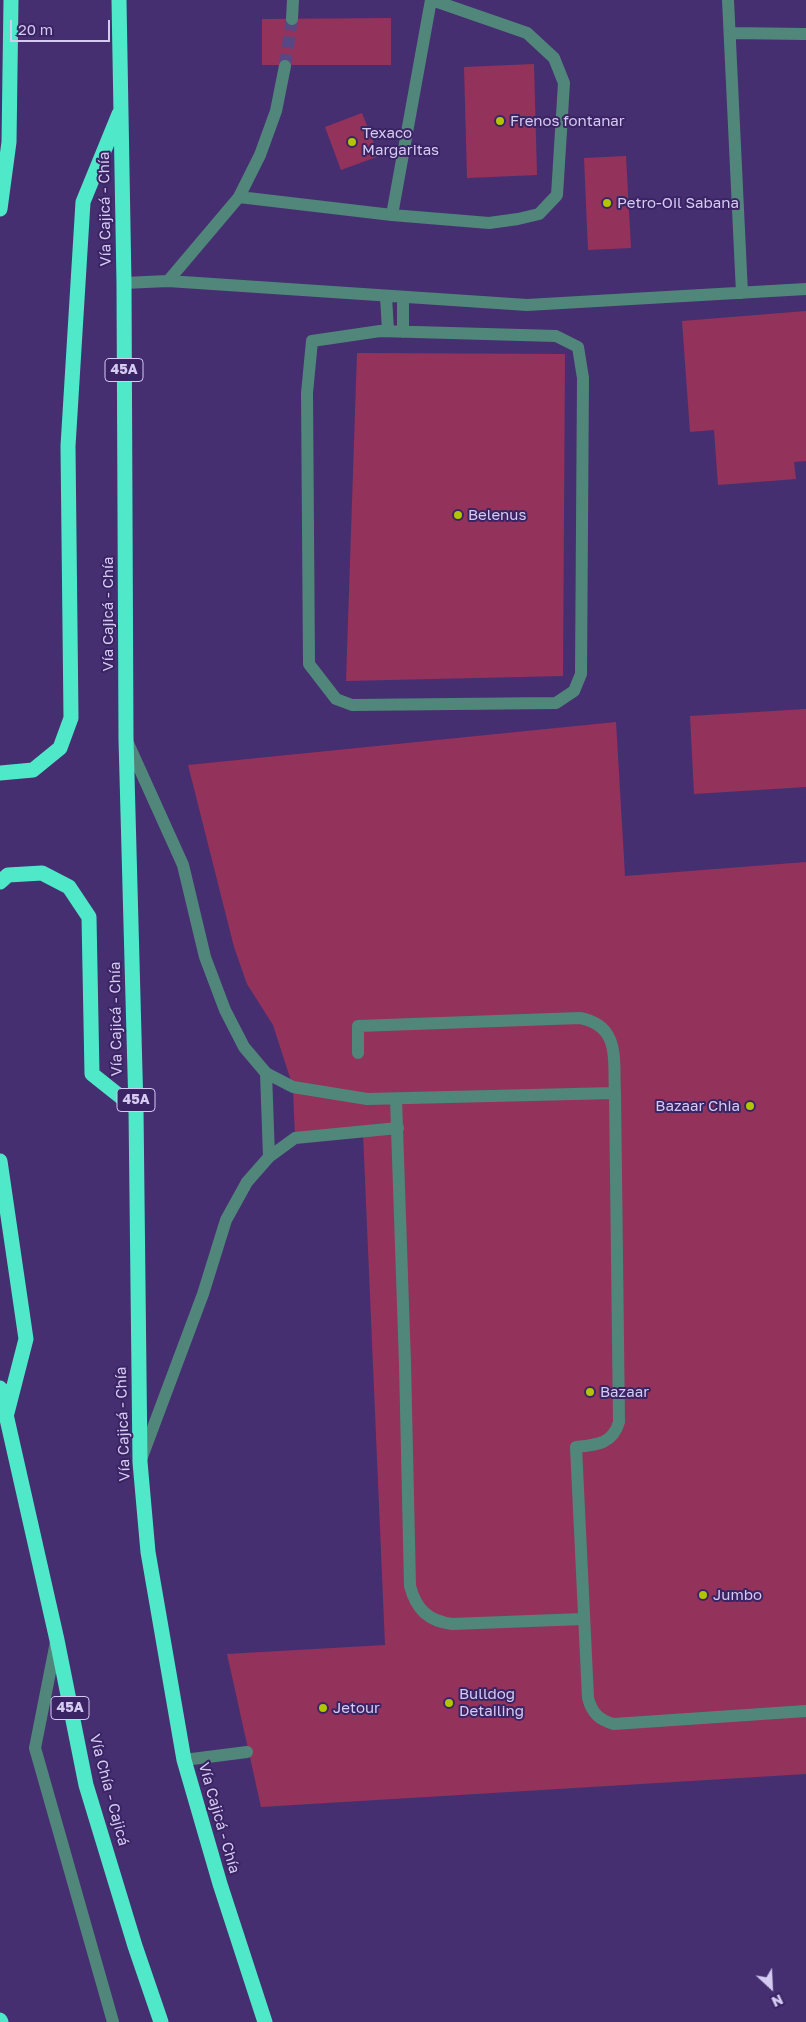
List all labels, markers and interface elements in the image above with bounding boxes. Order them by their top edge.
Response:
scale bar [12,10,112,42]
text: 20 m [18,20,53,38]
place label: Frenos fontanar [510,112,625,130]
marker: Frenos fontanar [494,115,506,127]
place label: Texaco Margaritas [362,124,439,159]
marker: Texaco Margaritas [346,136,358,148]
street label: Vía Cajicá - Chía [95,151,115,267]
place label: Petro-Oil Sabana [617,194,739,212]
marker: Petro-Oil Sabana [601,197,613,209]
road number: 45A [105,358,143,382]
place label: Belenus [468,506,526,524]
marker: Belenus [452,509,464,521]
street label: Vía Cajicá - Chía [99,557,117,671]
street label: Vía Cajicá - Chía [106,961,126,1077]
road number: 45A [117,1088,155,1112]
place label: Bazaar Chia [655,1097,740,1115]
marker: Bazaar Chia [744,1100,756,1112]
street label: Vía Cajicá - Chía [112,1366,134,1482]
place label: Bazaar [600,1383,649,1401]
marker: Bazaar [584,1386,596,1398]
place label: Jumbo [713,1586,762,1604]
marker: Jumbo [697,1589,709,1601]
place label: Bulldog Detailing [459,1685,524,1720]
road number: 45A [51,1696,89,1720]
marker: Bulldog Detailing [443,1697,455,1709]
place label: Jetour [333,1699,380,1717]
marker: Jetour [317,1702,329,1714]
street label: Vía Chía - Cajicá [85,1732,133,1848]
street label: Vía Cajicá - Chía [195,1760,243,1876]
north arrow [746,1962,796,2012]
text: N [769,1991,786,2011]

